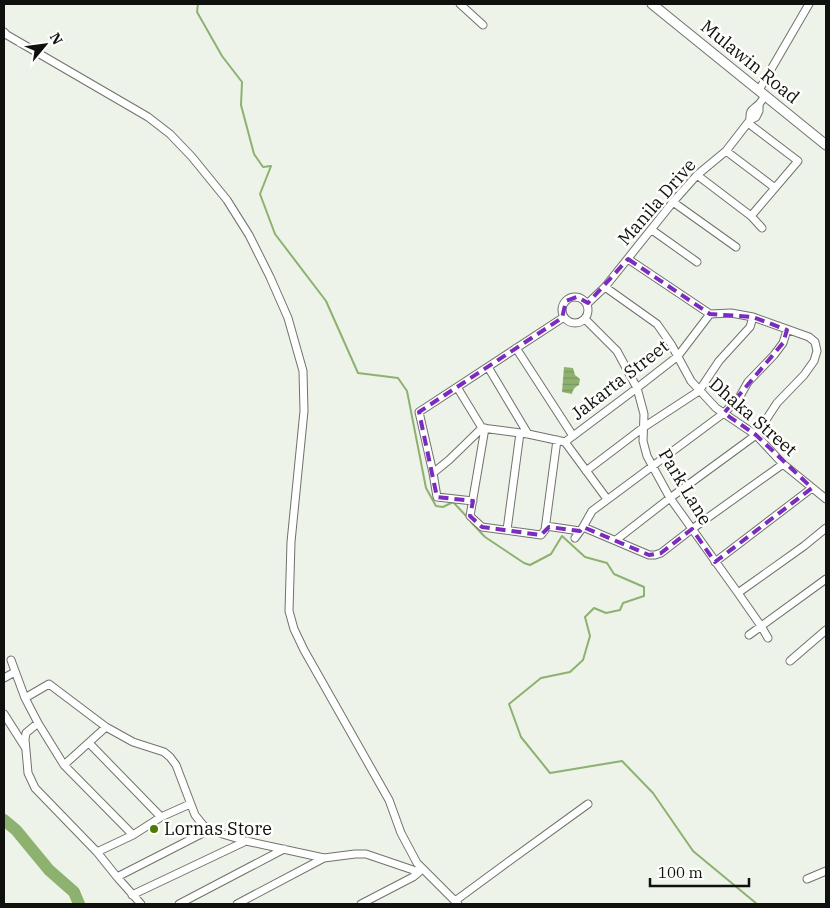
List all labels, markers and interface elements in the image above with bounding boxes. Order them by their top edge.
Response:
street label: Mulawin Road [696,15,804,108]
north arrow [20,20,70,70]
text: N [46,29,67,48]
street label: Manila Drive [613,154,701,250]
street label: Jakarta Street [566,334,673,425]
street label: Dhaka Street [705,372,802,461]
street label: Park Lane [654,444,717,529]
place label: Lornas Store [164,817,272,840]
marker: Lornas Store [148,823,160,835]
scale bar [650,856,749,888]
text: 100 m [658,863,703,882]

